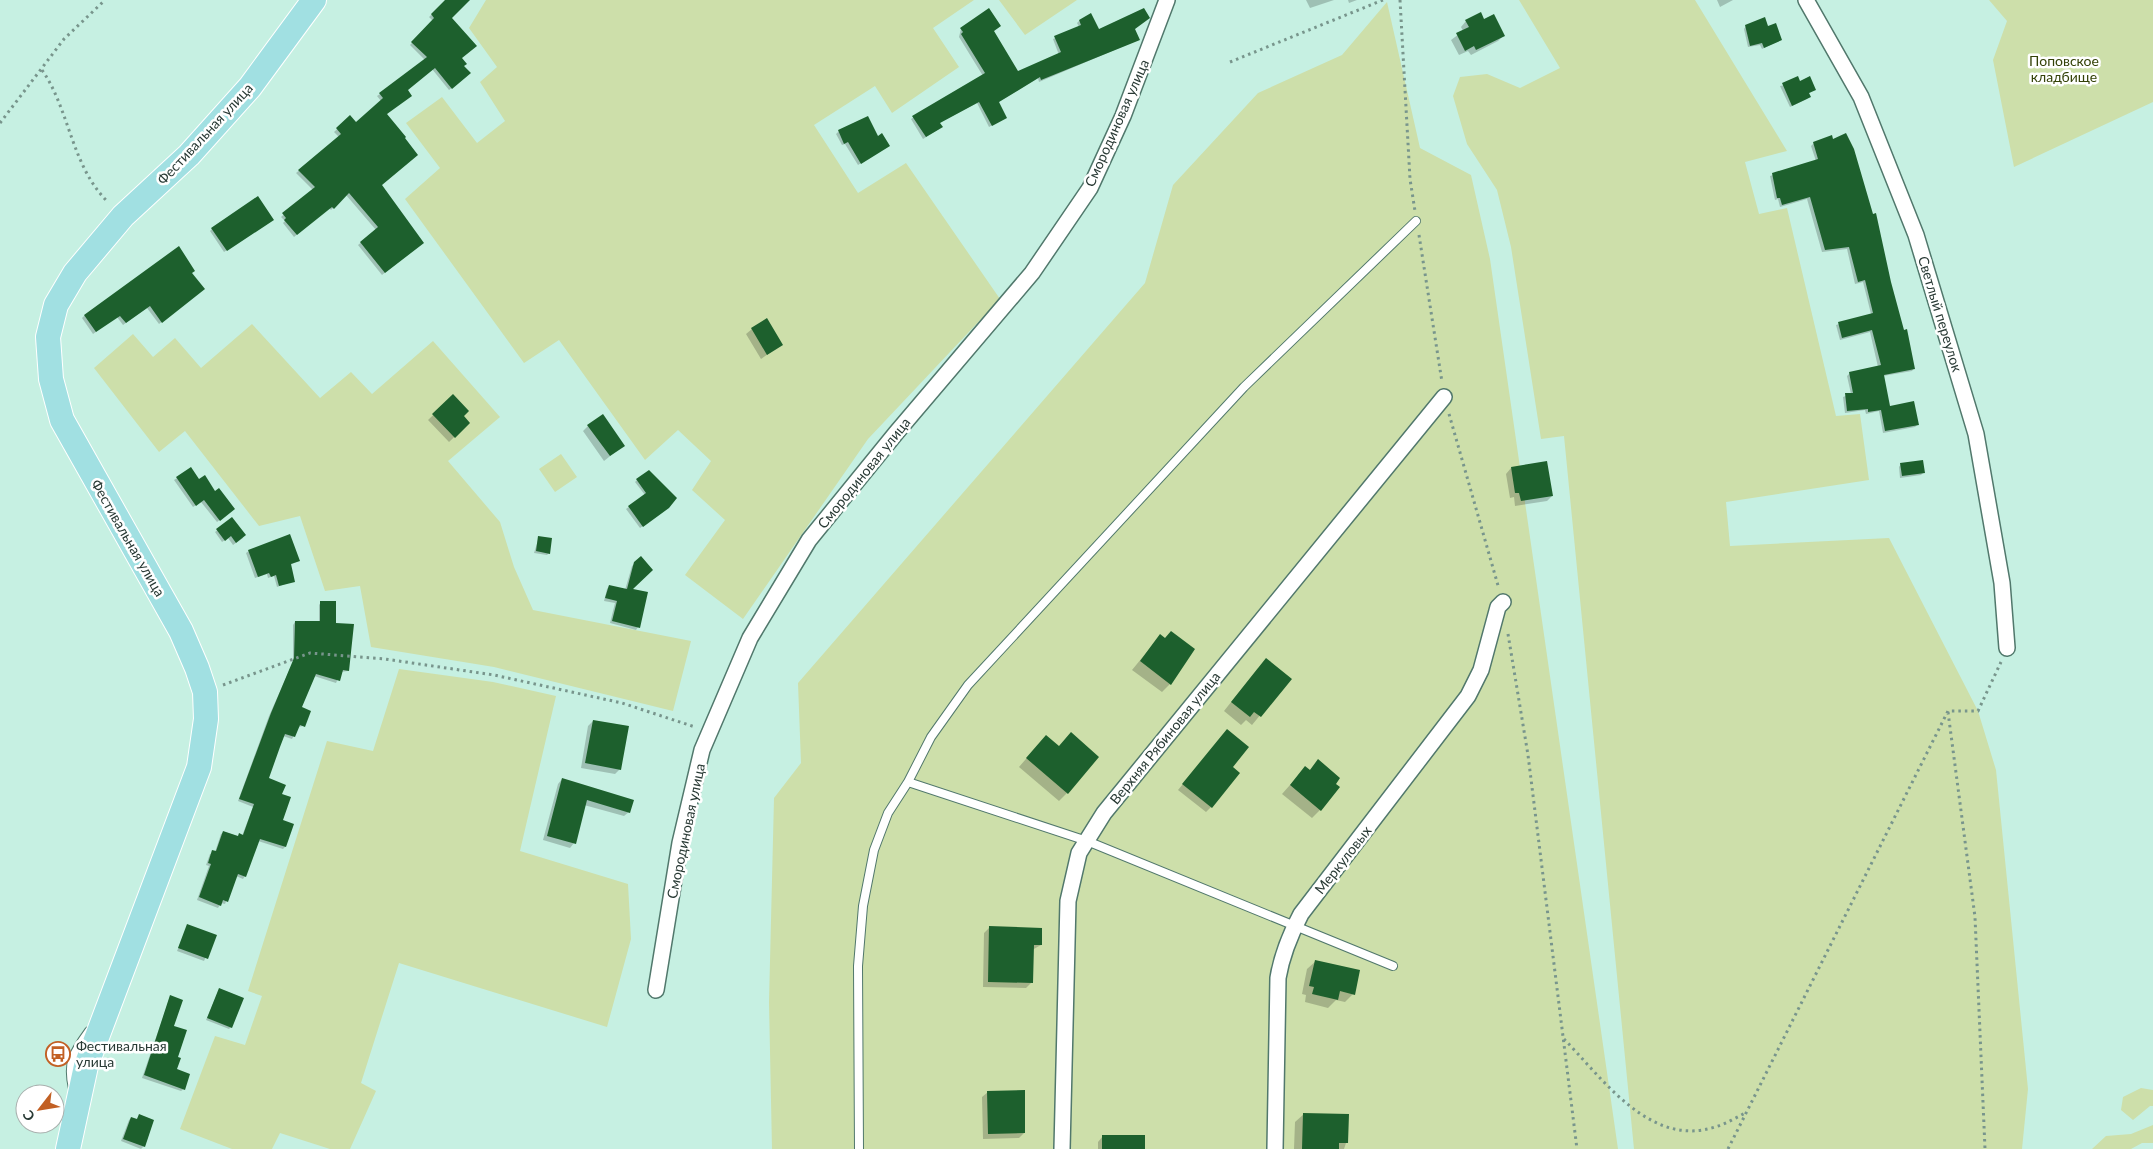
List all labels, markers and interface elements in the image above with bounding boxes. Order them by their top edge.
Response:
park label: Поповское кладбище [2029,52,2099,85]
street label: Смородиновая улица [1081,56,1152,189]
street label: Фестивальная улица [153,79,256,188]
street label: Светлый переулок [1915,254,1966,374]
street label: Смородиновая улица [814,414,914,532]
street label: Фестивальная улица [88,476,169,599]
street label: Верхняя Рябиновая улица [1106,668,1223,807]
street label: Смородиновая улица [663,762,708,900]
street label: Меркуловых [1311,822,1375,897]
place label: Фестивальная улица [76,1037,167,1070]
bus stop icon: Фестивальная улица [45,1041,71,1067]
north arrow [15,1084,65,1134]
text: С [18,1107,38,1124]

